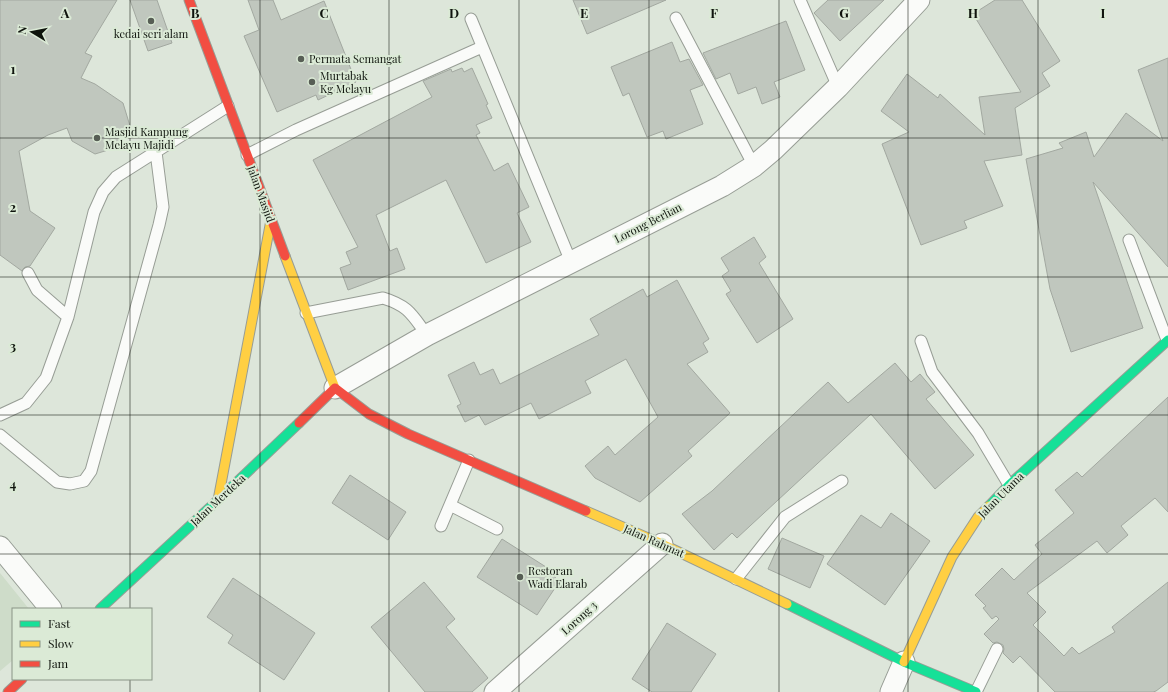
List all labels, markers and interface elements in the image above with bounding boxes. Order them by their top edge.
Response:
text: A [60,4,70,21]
text: B [191,4,200,21]
text: C [319,4,329,21]
text: D [449,4,459,21]
text: E [580,4,588,21]
text: F [710,4,718,21]
text: G [839,4,849,21]
text: H [968,4,978,21]
text: I [1101,4,1106,21]
north arrow [12,12,52,52]
marker: kedai seri alam [146,16,156,26]
text: N [14,25,30,35]
place label: kedai seri alam [114,26,188,41]
place label: Permata Semangat [309,51,401,66]
marker: Permata Semangat [296,54,306,64]
text: 1 [11,60,16,77]
place label: Murtabak Kg Melayu [320,68,372,96]
marker: Murtabak Kg Melayu [307,77,317,87]
place label: Masjid Kampung Melayu Majidi [105,124,188,152]
marker: Masjid Kampung Melayu Majidi [92,133,102,143]
street label: Jalan Masjid [244,162,279,225]
text: 2 [10,198,17,215]
street label: Lorong Berlian [612,199,684,246]
text: 3 [10,337,16,354]
street label: Jalan Utama [974,468,1027,521]
street label: Jalan Merdeka [186,470,249,530]
text: 4 [10,475,17,492]
street label: Jalan Rahmat [621,520,687,561]
place label: Restoran Wadi Elarab [527,563,587,591]
marker: Restoran Wadi Elarab [515,572,525,582]
street label: Lorong 3 [558,598,600,638]
legend [12,608,152,680]
text: Fast [48,615,71,631]
text: Slow [48,635,74,651]
text: Jam [47,655,69,671]

